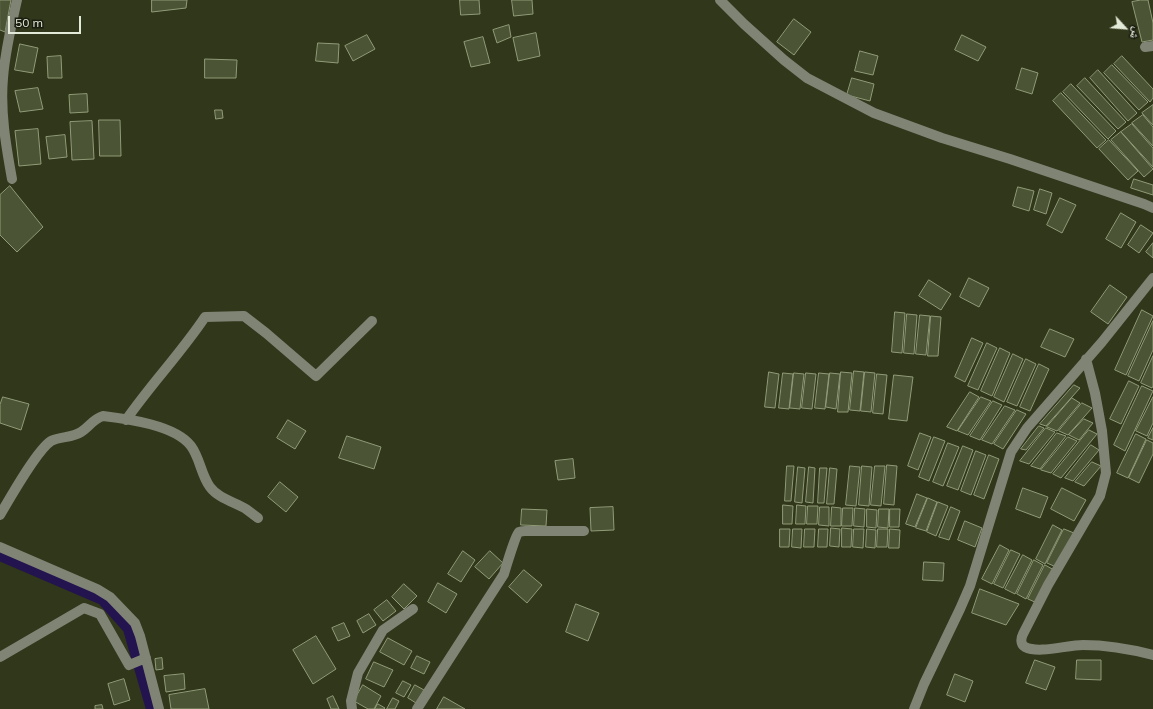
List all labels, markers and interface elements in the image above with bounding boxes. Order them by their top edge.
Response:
scale bar [10,8,83,34]
north arrow [1105,8,1145,48]
text: 50 m [15,15,43,30]
text: ش [1127,25,1145,42]

